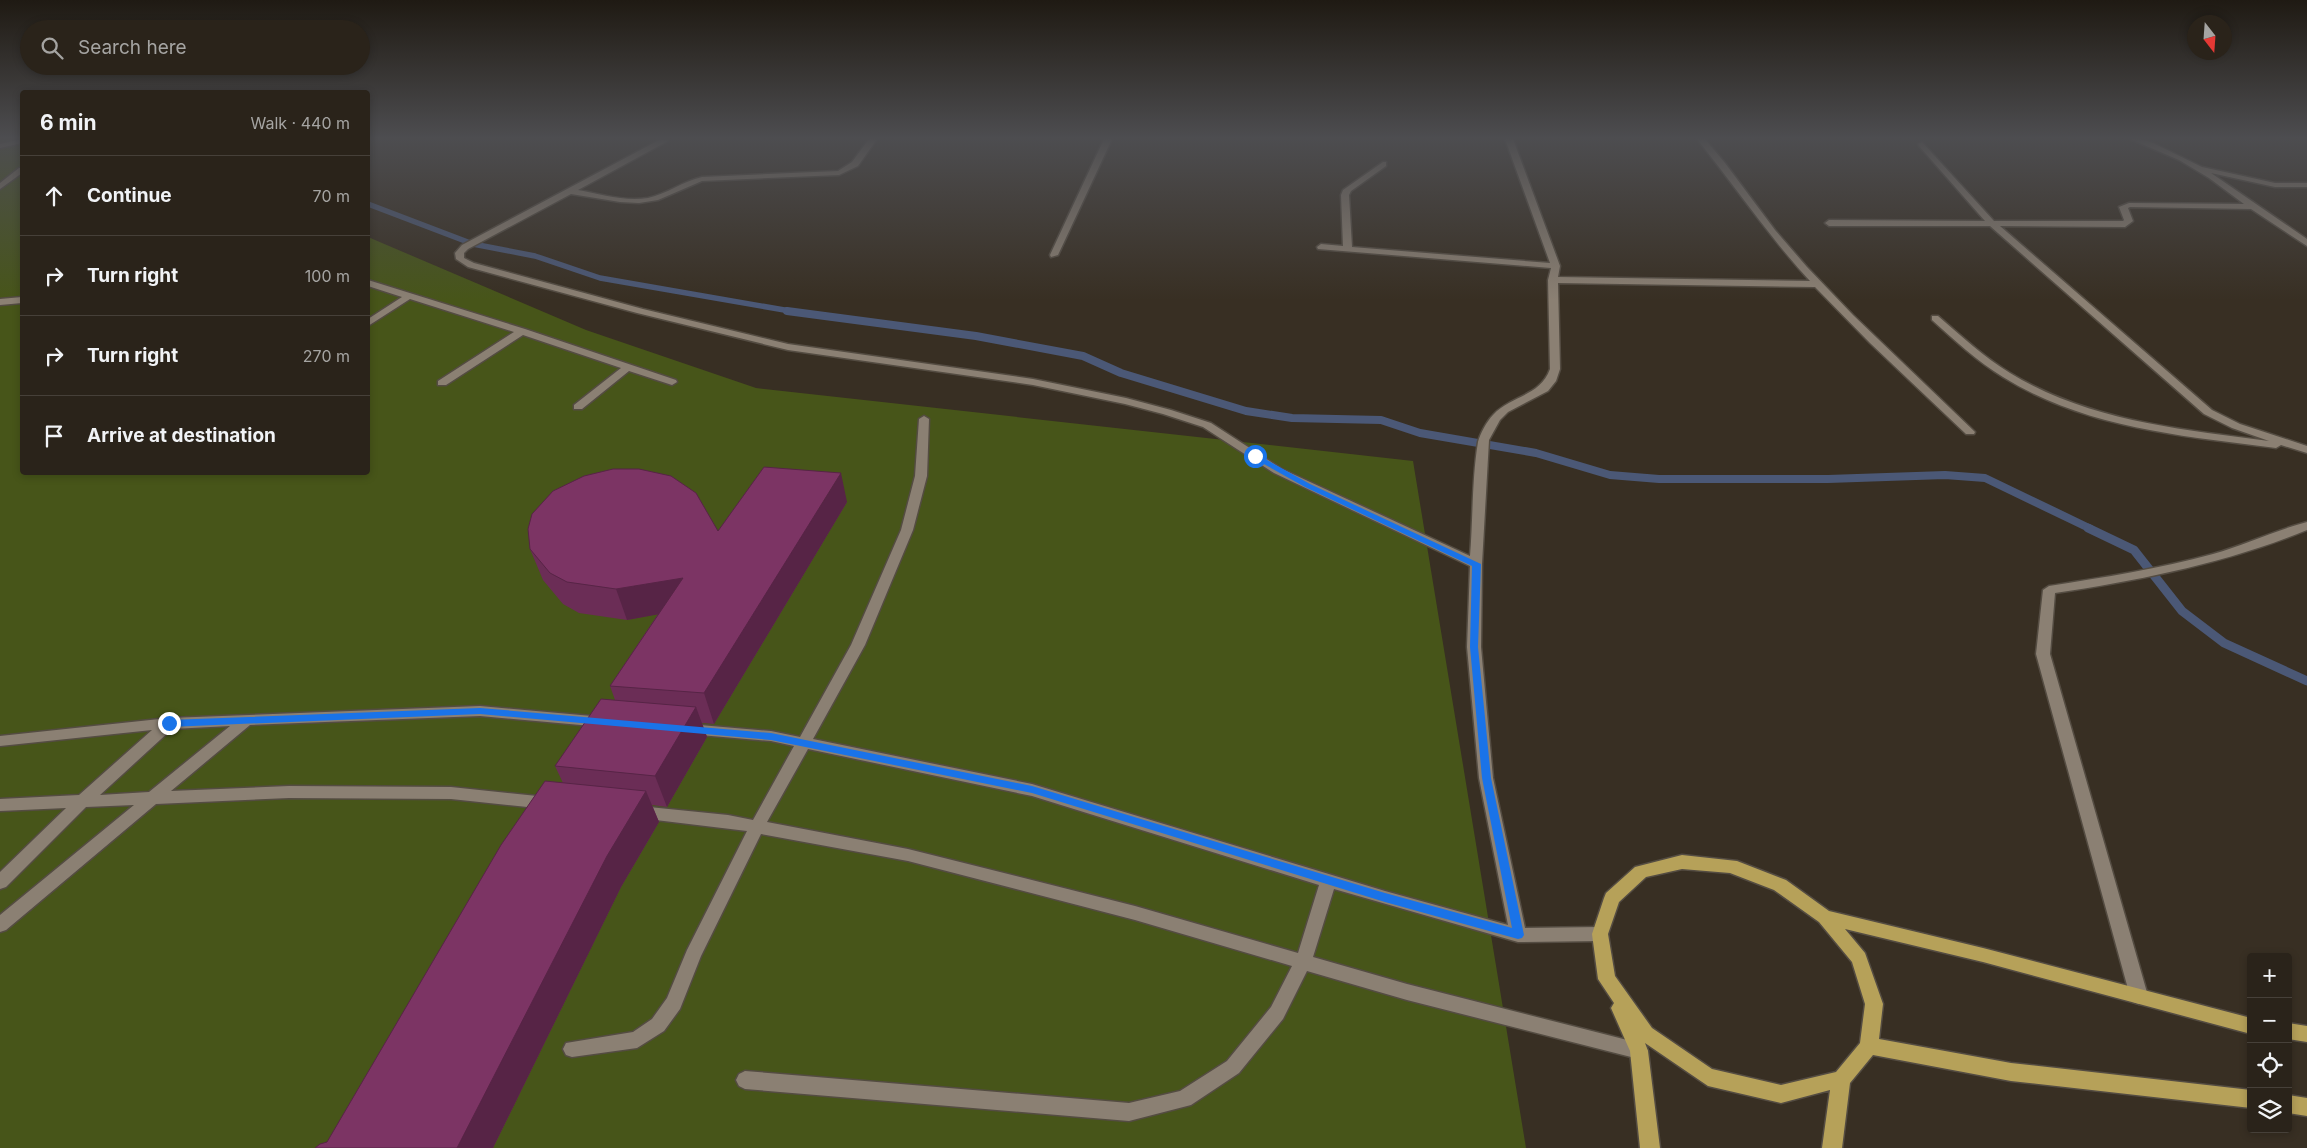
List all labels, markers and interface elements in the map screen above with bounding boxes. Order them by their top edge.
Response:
north arrow [2187,15,2232,60]
search box [20,20,370,75]
icon: search [38,34,66,62]
text: Search here [78,36,187,59]
text: 6 min [40,110,97,135]
text: Walk · 440 m [251,113,350,133]
icon: ahead [40,182,68,210]
text: Continue [87,184,172,207]
text: 70 m [313,186,350,206]
icon: right [40,262,68,290]
text: Turn right [87,264,178,287]
text: 100 m [305,266,350,286]
icon: right [40,342,68,370]
text: Turn right [87,344,178,367]
text: 270 m [303,346,350,366]
icon: arrive [40,422,68,450]
text: Arrive at destination [87,424,276,447]
route start [1244,445,1267,468]
route end [158,712,181,735]
map controls [2247,953,2292,1133]
button: + [2247,953,2292,998]
button: − [2247,998,2292,1043]
button: locate [2247,1043,2292,1088]
button: layers [2247,1088,2292,1133]

